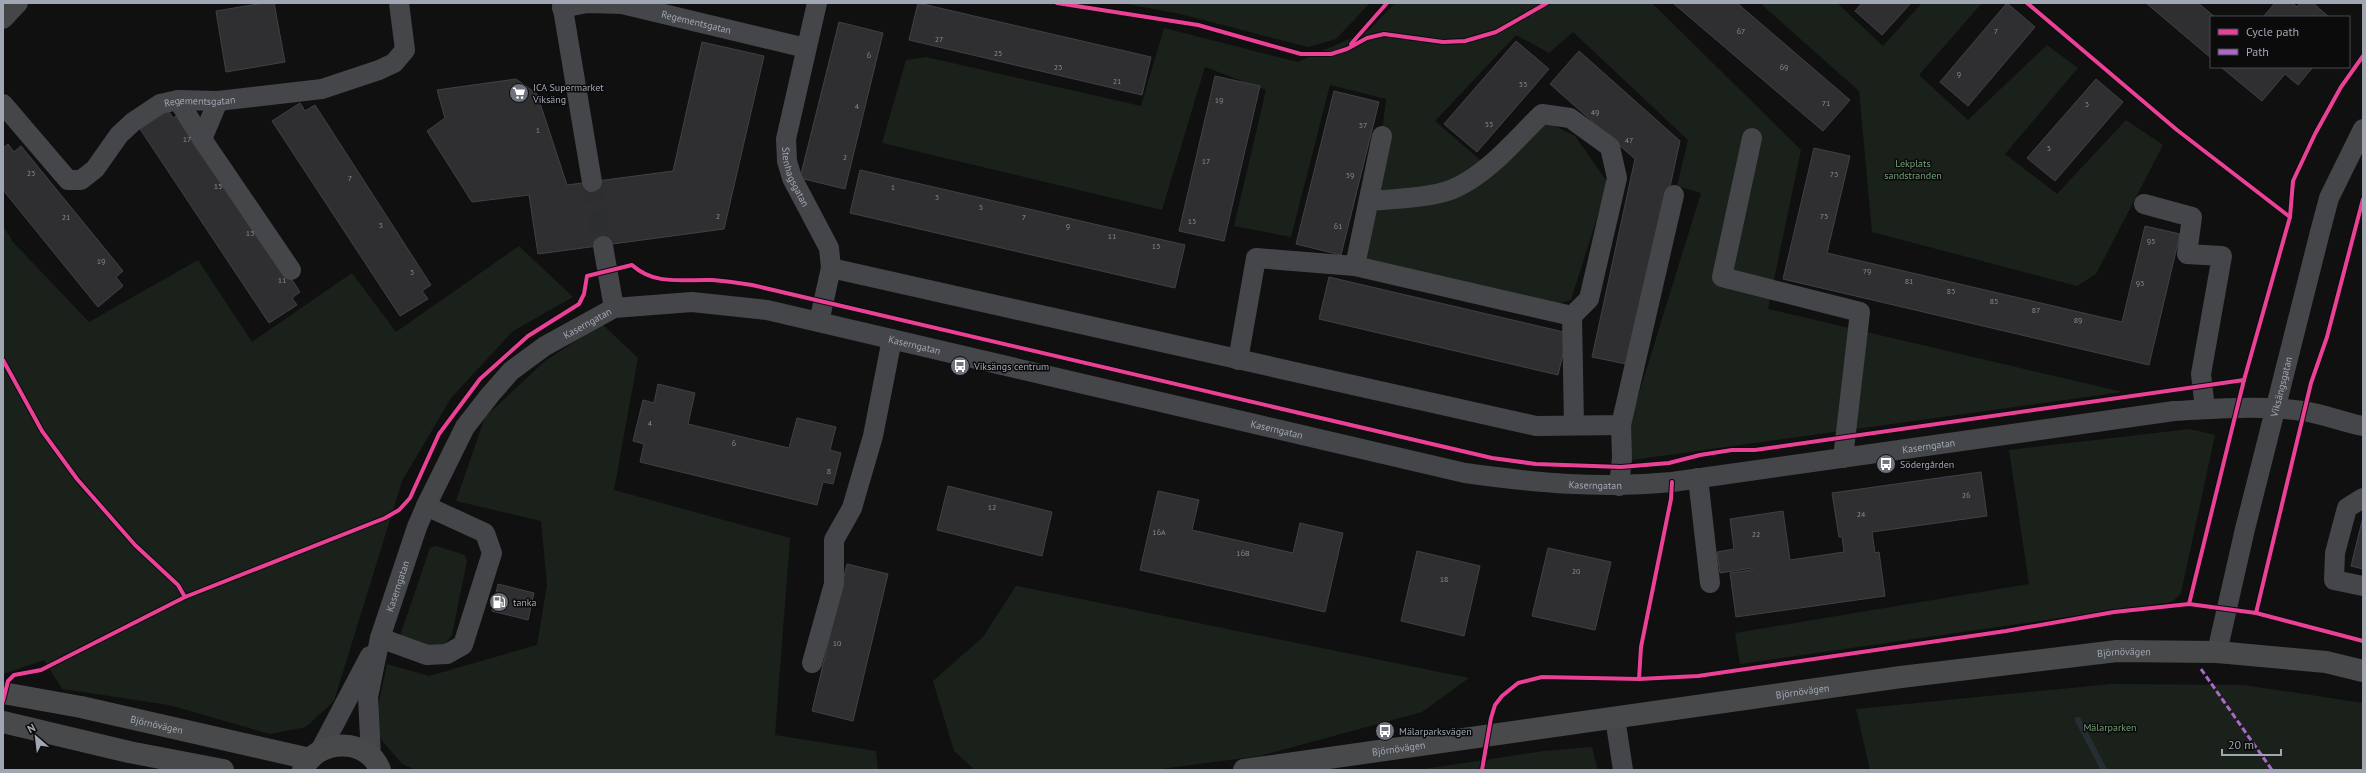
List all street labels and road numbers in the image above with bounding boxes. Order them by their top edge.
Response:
street label: Regementsgatan [660,7,733,36]
street label: Regementsgatan [163,93,236,109]
street label: Stenhagsgatan [780,147,812,209]
street label: Kaserngatan [561,304,614,341]
street label: Kaserngatan [887,332,942,357]
street label: Viksängsgatan [2267,355,2295,419]
street label: Kaserngatan [1250,417,1304,441]
street label: Kaserngatan [1901,436,1956,456]
street label: Kaserngatan [1568,477,1622,492]
street label: Kaserngatan [383,559,412,613]
street label: Björnövägen [2096,644,2151,660]
street label: Björnövägen [1775,681,1830,701]
street label: Björnövägen [129,712,184,737]
street label: Björnövägen [1371,738,1426,758]

